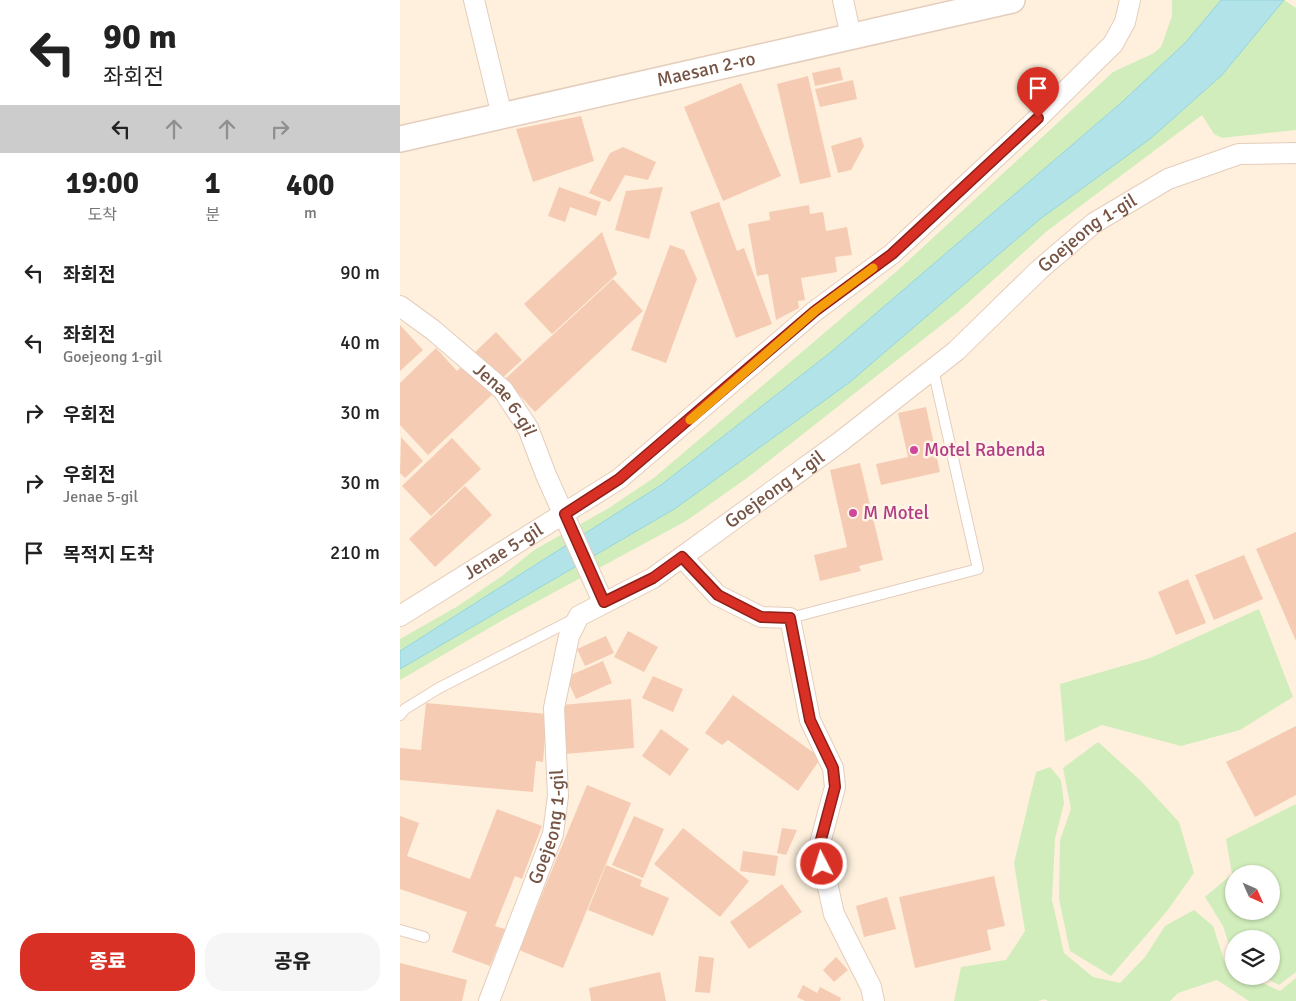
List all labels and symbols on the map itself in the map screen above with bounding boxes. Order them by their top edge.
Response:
street label: Maesan 2-ro [655,47,758,92]
pin [1017,67,1059,118]
street label: Goejeong 1-gil [1033,188,1141,278]
street label: Jenae 6-gil [468,358,542,440]
place label: Motel Rabenda [924,438,1045,462]
marker: Motel Rabenda [908,444,920,456]
street label: Goejeong 1-gil [720,445,830,534]
place label: M Motel [863,501,929,525]
marker: M Motel [847,507,859,519]
street label: Jenae 5-gil [459,517,548,585]
street label: Goejeong 1-gil [523,769,570,888]
position arrow [795,837,847,889]
north arrow [1225,865,1280,920]

